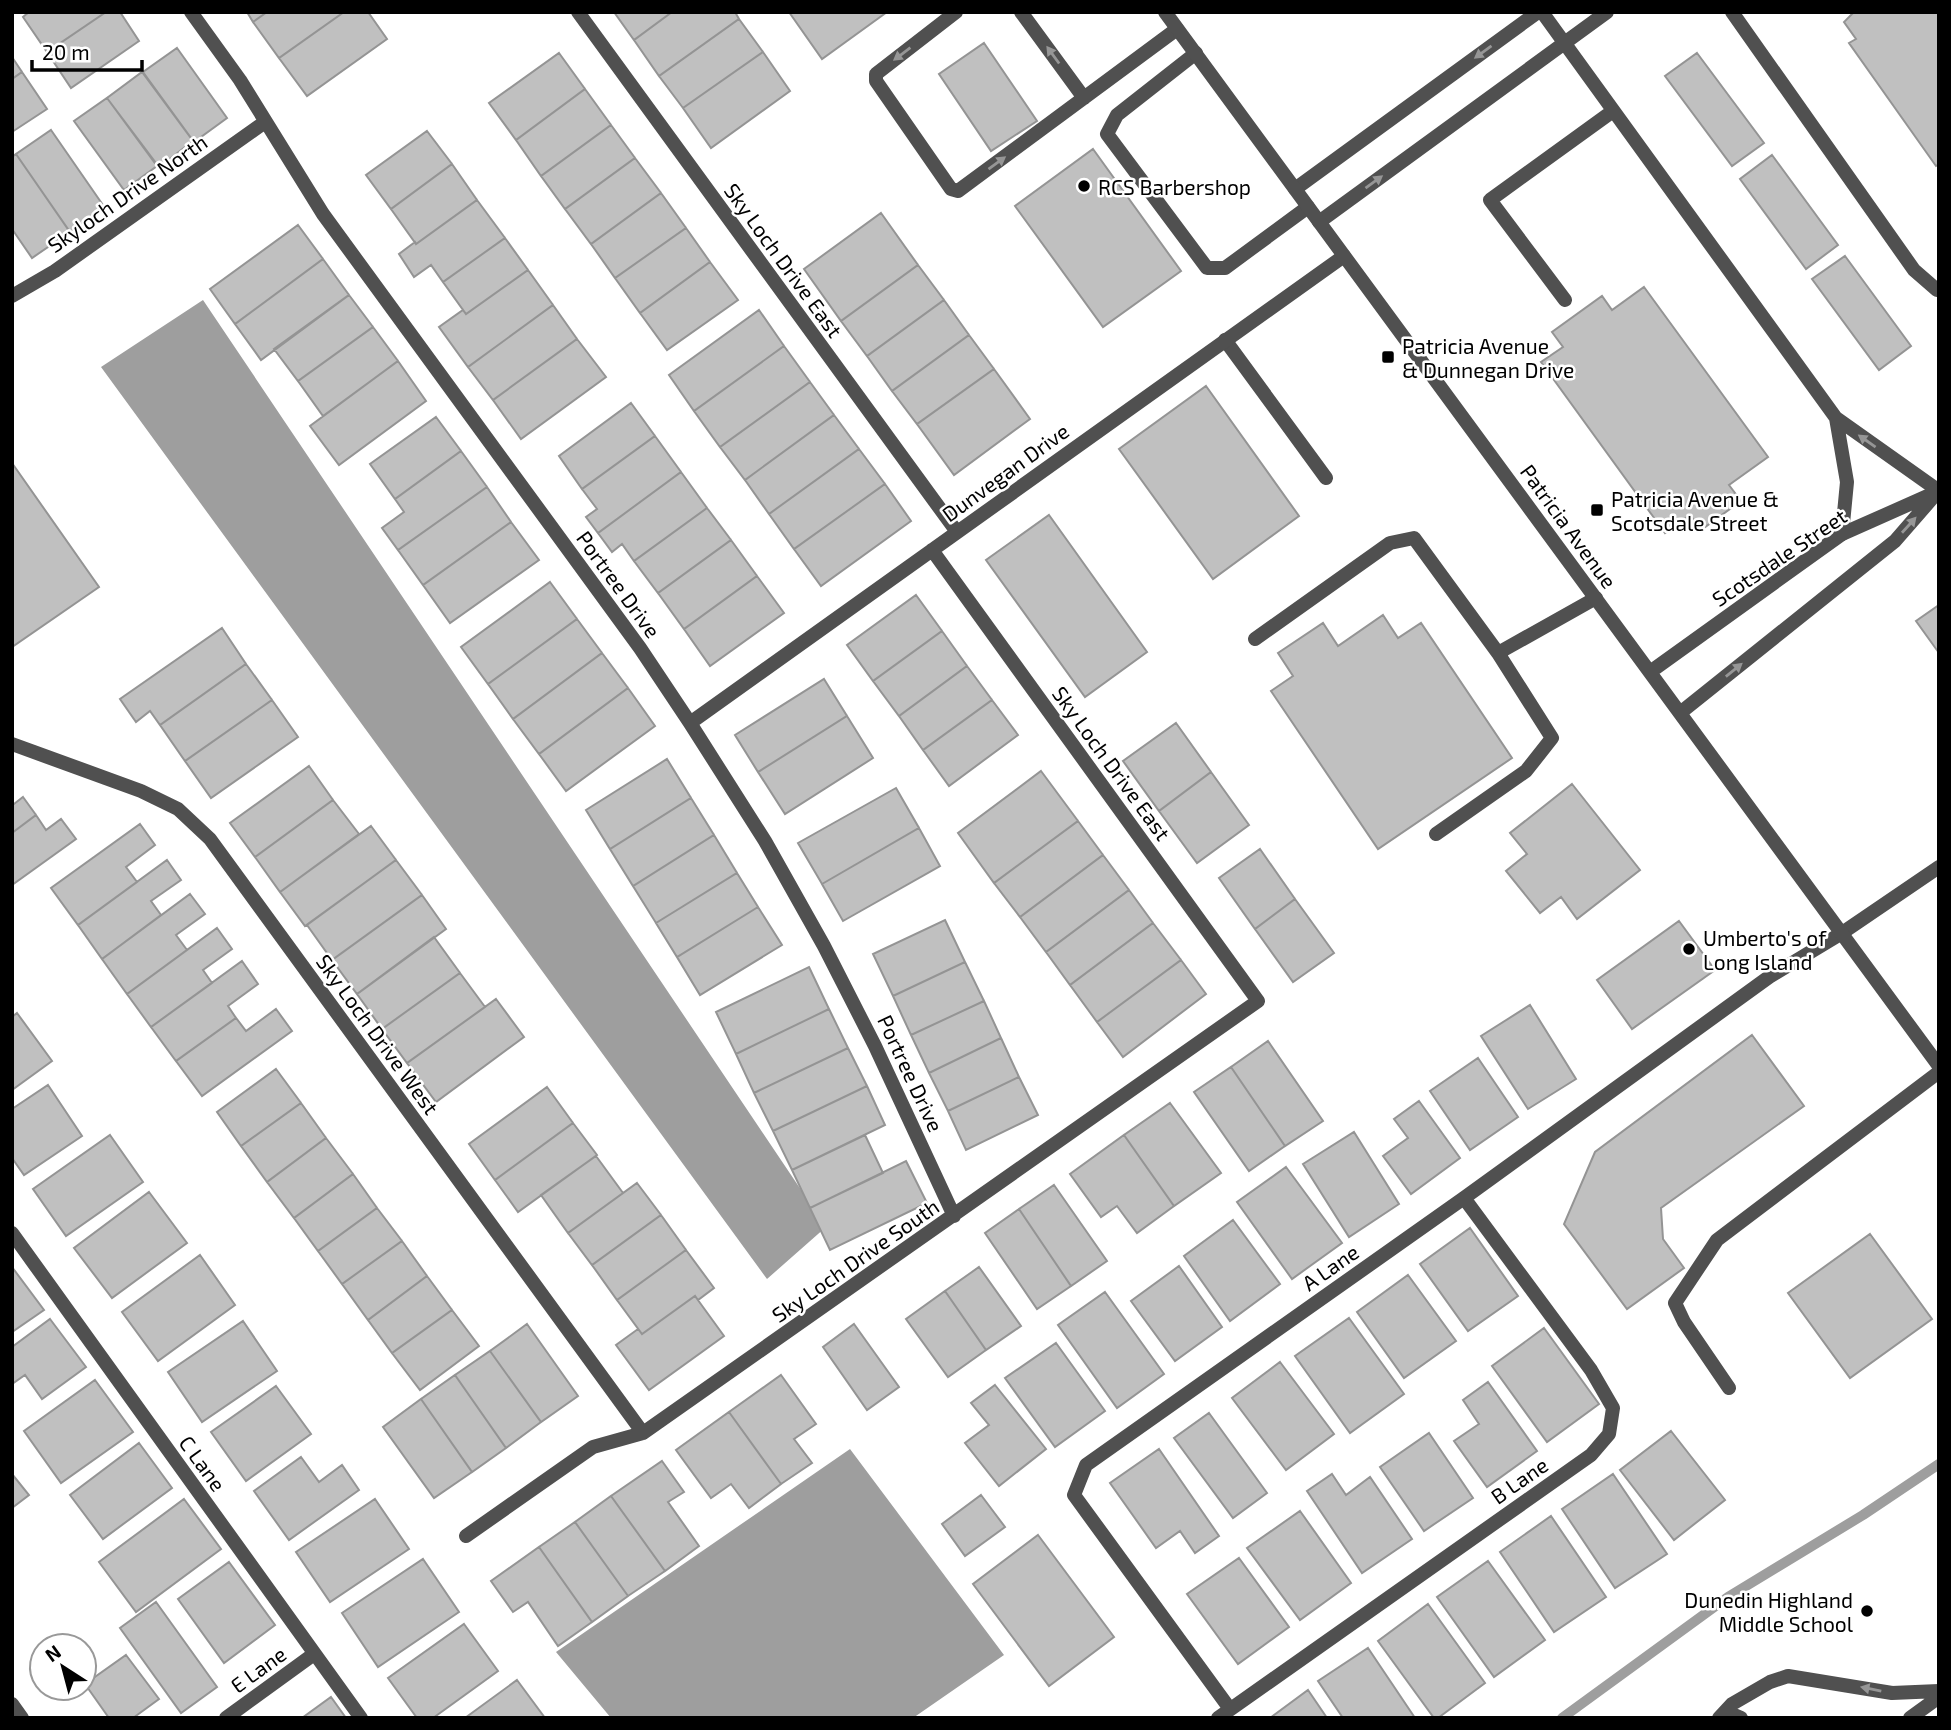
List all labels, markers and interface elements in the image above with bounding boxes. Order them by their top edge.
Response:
scale bar [32,28,142,72]
text: 20 m [42,39,90,64]
one-way arrow [1474,45,1492,59]
one-way arrow [893,46,911,60]
one-way arrow [1046,46,1060,64]
street label: Skyloch Drive North [43,129,211,257]
one-way arrow [988,156,1006,170]
place label: RCS Barbershop [1098,174,1251,199]
one-way arrow [1365,175,1383,189]
street label: Sky Loch Drive East [720,178,848,342]
marker: RCS Barbershop [1076,178,1092,194]
place label: Patricia Avenue & Dunnegan Drive [1402,333,1574,382]
marker: Patricia Avenue & Dunnegan Drive [1380,349,1396,365]
street label: Dunvegan Drive [937,418,1073,526]
one-way arrow [1858,434,1876,448]
street label: Patricia Avenue [1516,459,1622,593]
place label: Patricia Avenue & Scotsdale Street [1611,486,1779,535]
marker: Patricia Avenue & Scotsdale Street [1589,502,1605,518]
street label: Scotsdale Street [1707,503,1851,611]
one-way arrow [1900,517,1916,534]
street label: Portree Drive [572,526,666,642]
one-way arrow [1724,663,1742,678]
street label: Sky Loch Drive East [1048,681,1176,845]
place label: Umberto's of Long Island [1703,925,1827,974]
marker: Umberto's of Long Island [1681,941,1697,957]
street label: Sky Loch Drive West [312,949,444,1119]
street label: Portree Drive [873,1011,949,1135]
street label: Sky Loch Drive South [767,1193,943,1327]
street label: A Lane [1297,1239,1363,1295]
street label: C Lane [175,1430,231,1496]
street label: B Lane [1486,1452,1552,1508]
place label: Dunedin Highland Middle School [1684,1587,1854,1636]
marker: Dunedin Highland Middle School [1859,1603,1875,1619]
north arrow [28,1632,98,1702]
text: N [40,1640,65,1666]
street label: E Lane [225,1641,291,1697]
one-way arrow [1860,1683,1882,1694]

